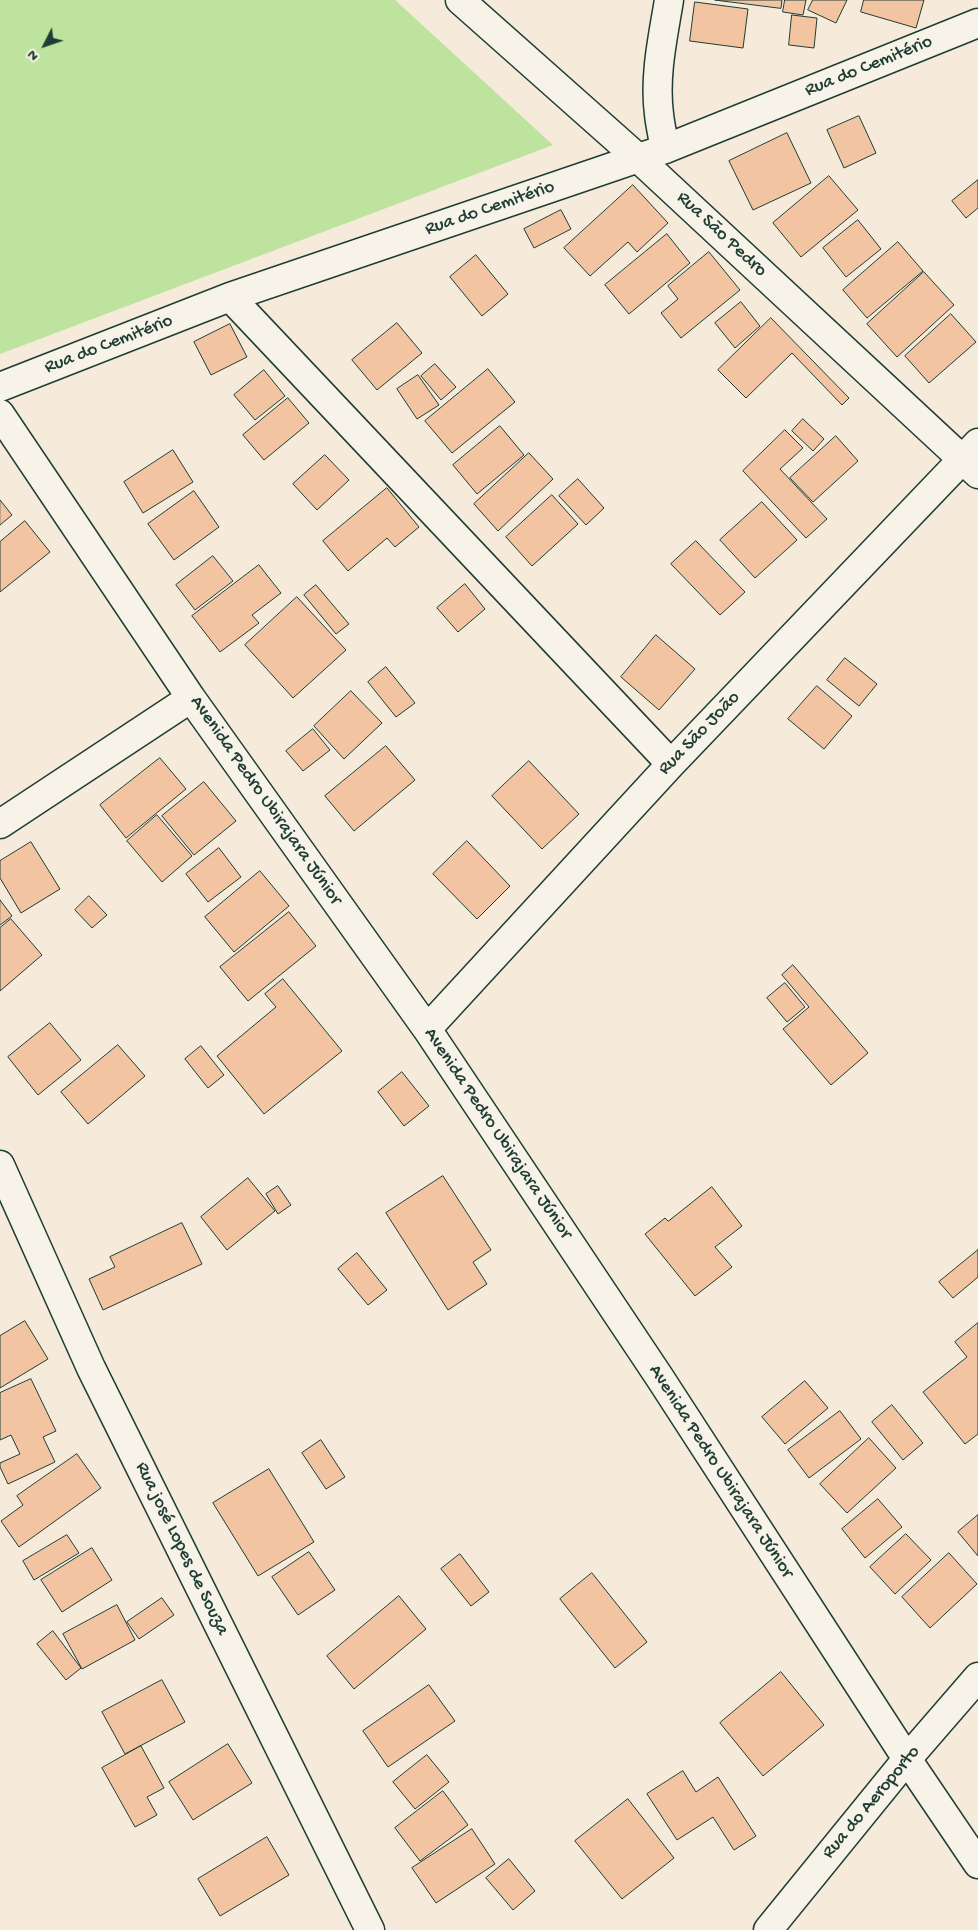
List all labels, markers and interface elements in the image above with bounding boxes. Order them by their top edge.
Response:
north arrow [20,20,70,70]
street label: Rua do Cemitério [802,31,936,103]
text: N [24,46,43,64]
street label: Rua do Cemitério [422,176,558,242]
street label: Rua São Pedro [671,187,771,283]
street label: Rua do Cemitério [42,310,176,380]
street label: Rua São João [654,687,746,781]
street label: Avenida Pedro Ubirajara Júnior [184,692,346,910]
street label: Avenida Pedro Ubirajara Júnior [418,1024,576,1244]
street label: Avenida Pedro Ubirajara Júnior [642,1361,798,1583]
street label: Rua josé Lopes de Souza [129,1459,233,1639]
street label: Rua do Aeroporto [818,1742,926,1864]

